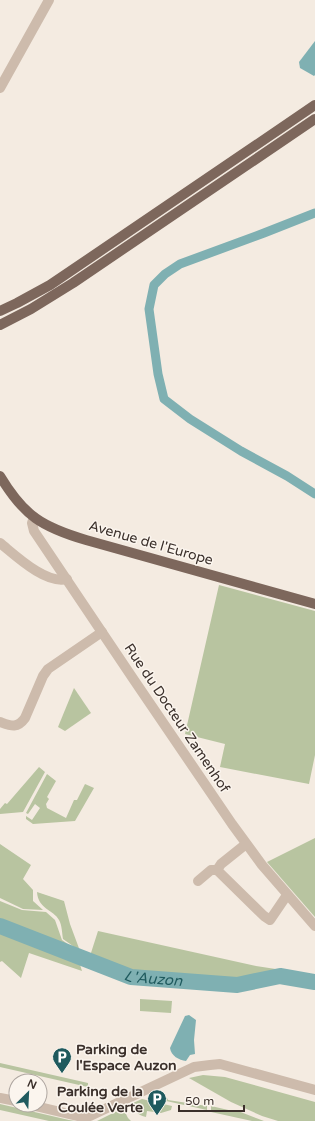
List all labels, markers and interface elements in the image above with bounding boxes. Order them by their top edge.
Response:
street label: Avenue de l'Europe [87,517,215,569]
street label: Rue du Docteur Zamenhof [121,640,234,796]
water label: L'Auzon [122,966,184,990]
place label: Parking de l'Espace Auzon [76,1041,177,1074]
parking icon: Parking de l'Espace Auzon [51,1046,73,1074]
north arrow [8,1073,48,1113]
text: N [25,1077,39,1092]
place label: Parking de la Coulée Verte [57,1083,143,1116]
scale bar [179,1087,244,1113]
parking icon: Parking de la Coulée Verte [146,1088,168,1116]
text: 50 m [185,1094,214,1108]

